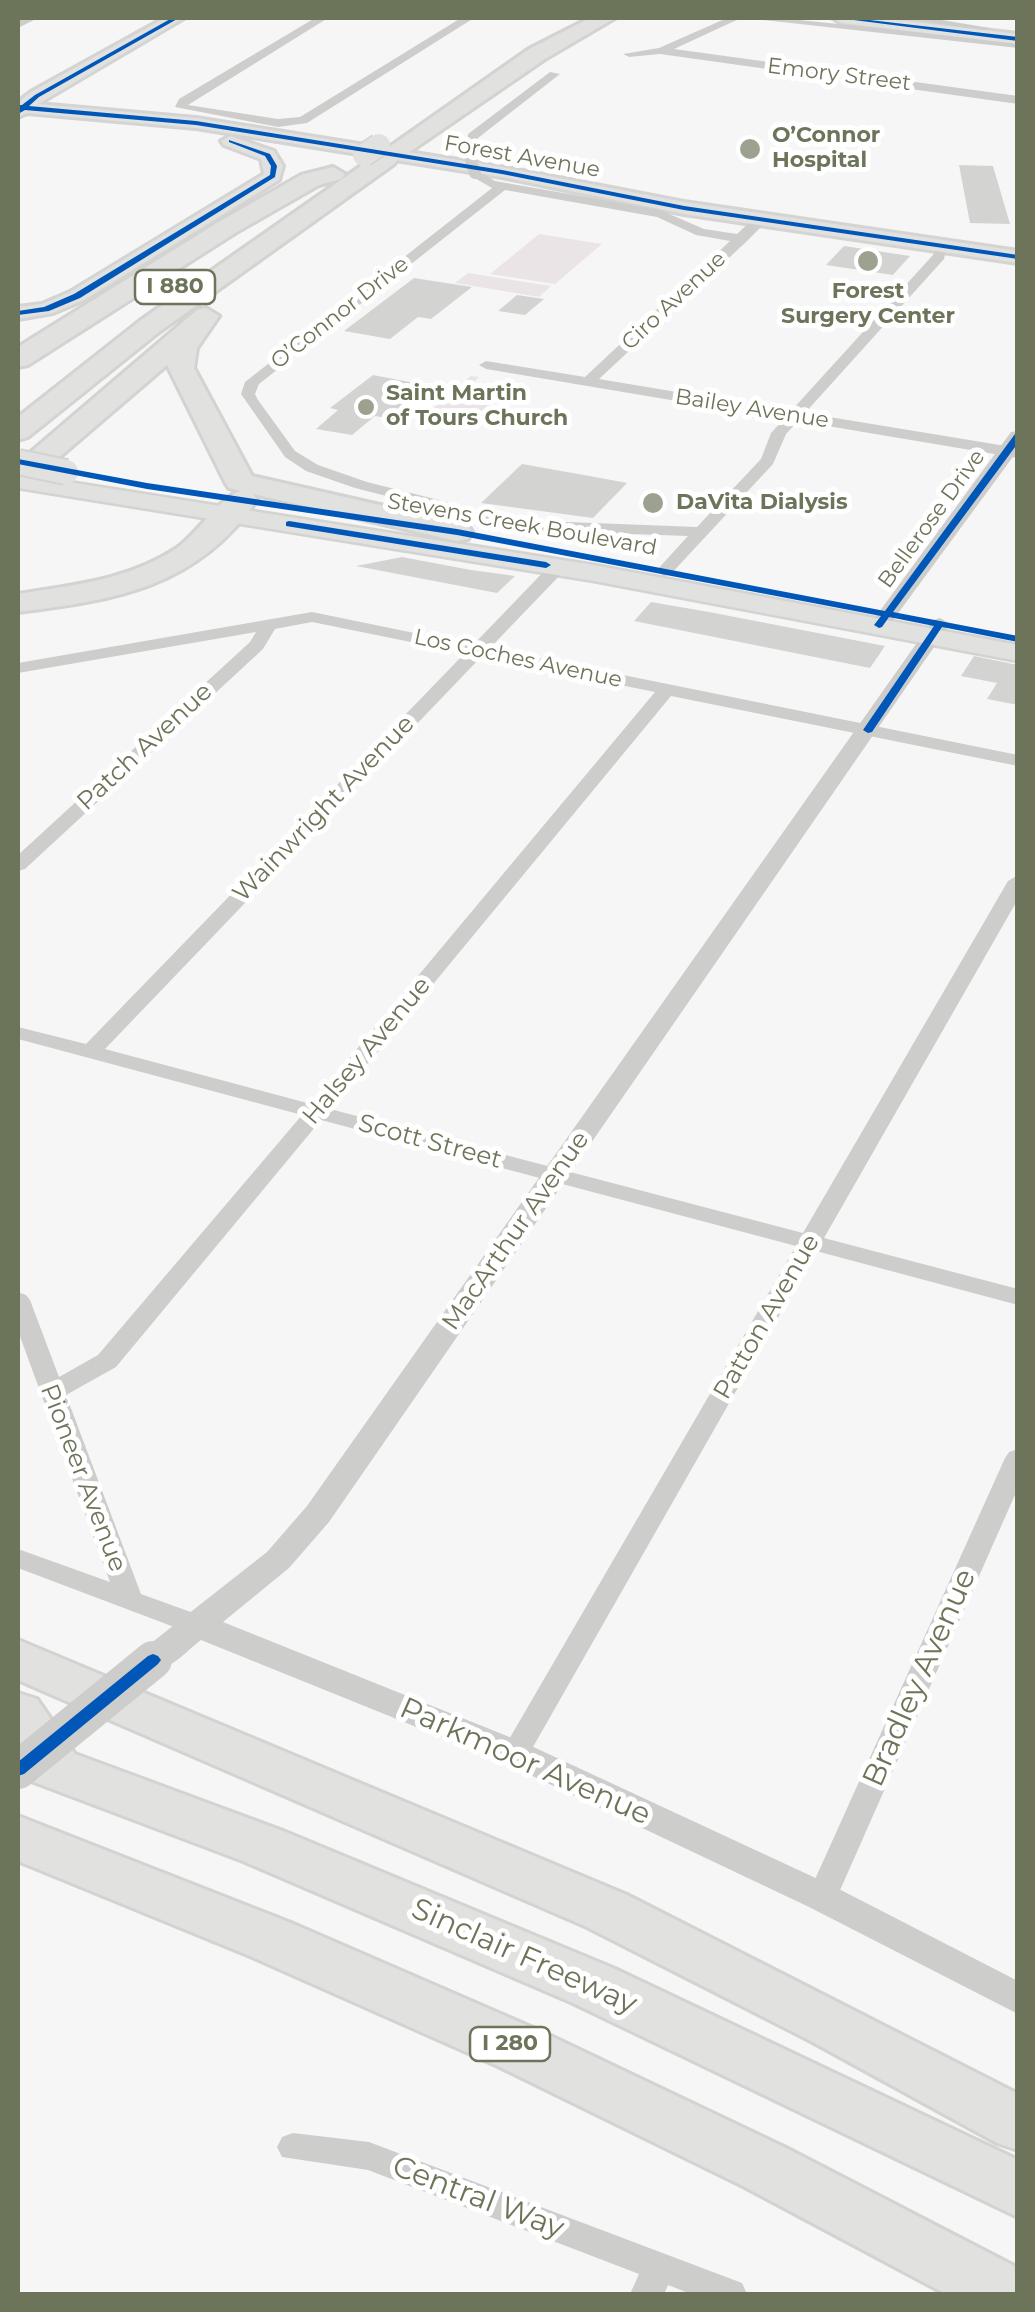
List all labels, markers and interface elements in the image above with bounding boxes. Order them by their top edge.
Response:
street label: Emory Street [766,53,912,97]
place label: O’Connor Hospital [772,123,880,174]
street label: Forest Avenue [442,130,602,184]
marker: O’Connor Hospital [737,136,763,162]
street label: Ciro Avenue [616,246,732,356]
marker: Forest Surgery Center [855,248,881,274]
street label: O’Connor Drive [266,251,414,375]
road number: I 880 [135,270,215,304]
place label: Forest Surgery Center [781,279,955,330]
place label: Saint Martin of Tours Church [386,381,568,432]
street label: Bailey Avenue [673,384,831,434]
marker: Saint Martin of Tours Church [355,396,377,418]
street label: Bellerose Drive [873,445,991,593]
street label: Stevens Creek Boulevard [385,488,659,562]
marker: DaVita Dialysis [640,490,666,516]
place label: DaVita Dialysis [676,490,848,516]
street label: Los Coches Avenue [412,624,624,694]
street label: Patch Avenue [71,677,219,817]
street label: Wainwright Avenue [227,709,421,909]
street label: Halsey Avenue [297,971,437,1131]
street label: Scott Street [355,1108,505,1176]
street label: MacArthur Avenue [436,1126,596,1336]
street label: Patton Avenue [708,1229,826,1405]
street label: Pioneer Avenue [33,1380,133,1576]
street label: Bradley Avenue [856,1563,984,1793]
street label: Parkmoor Avenue [394,1690,656,1834]
street label: Sinclair Freeway [406,1891,642,2023]
road number: I 280 [470,2027,550,2061]
street label: Central Way [387,2149,569,2247]

